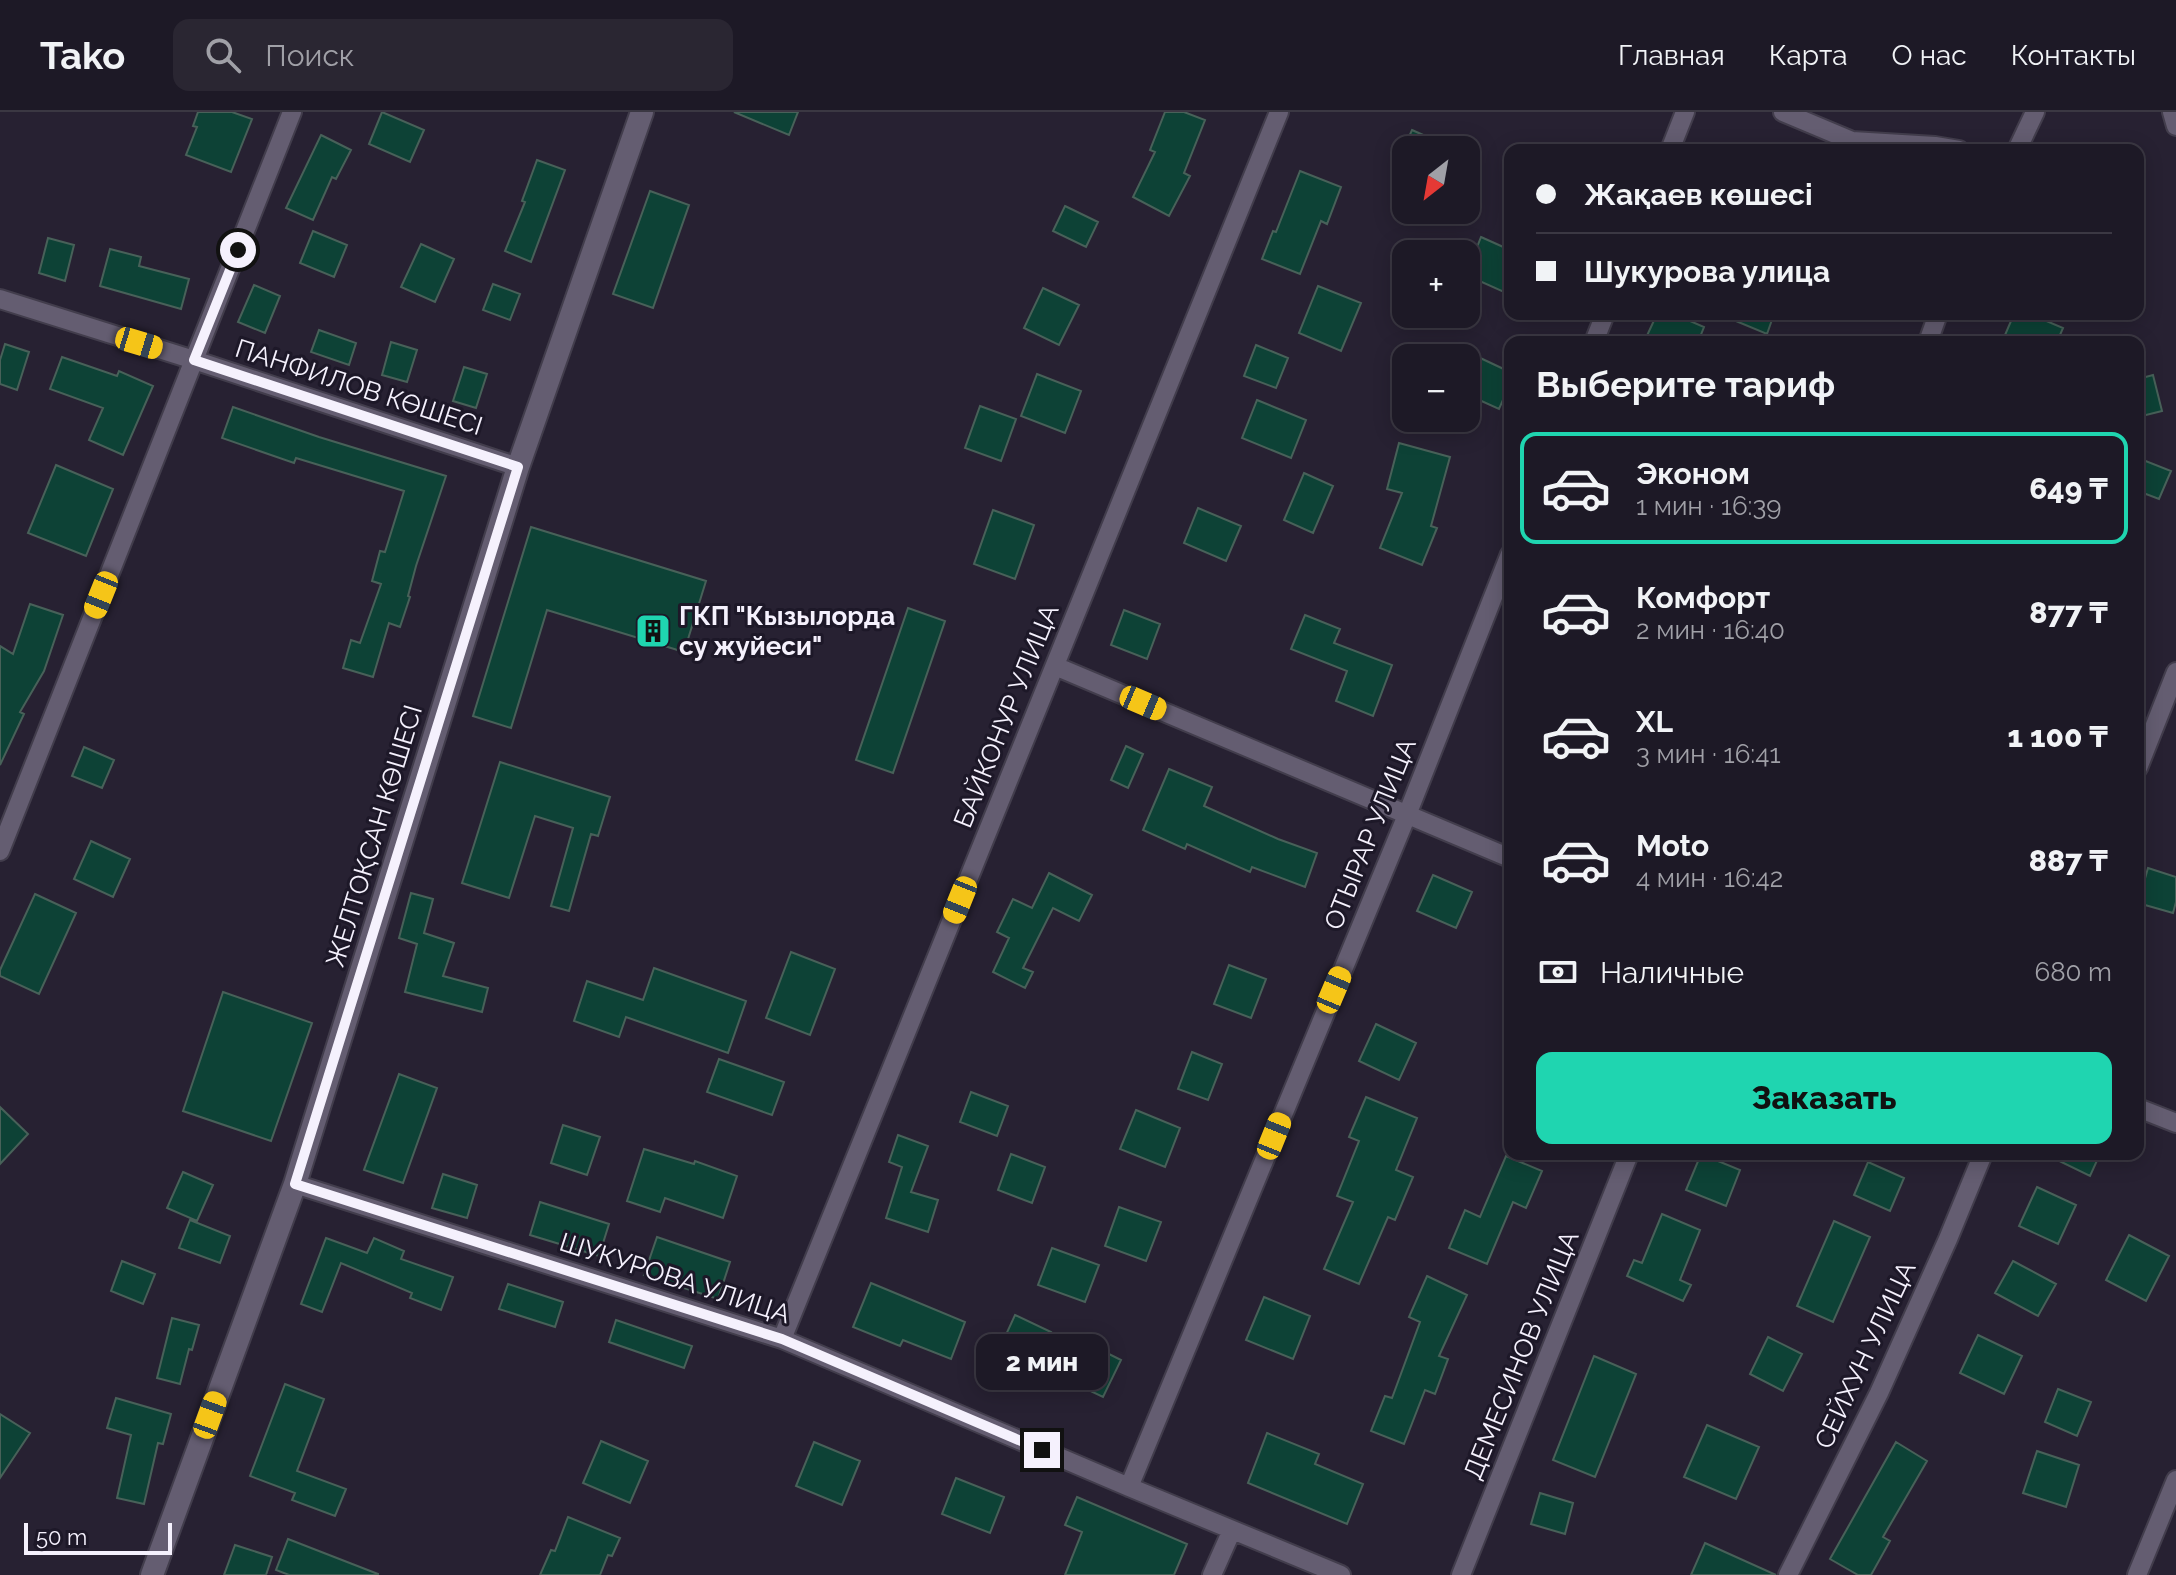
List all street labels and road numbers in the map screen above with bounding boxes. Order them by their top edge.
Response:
street label: ПАНФИЛОВ КӨШЕСІ [232,333,486,441]
street label: БАЙКОНУР УЛИЦА [947,600,1065,832]
street label: ЖЕЛТОҚСАН КӨШЕСІ [320,701,428,971]
street label: ОТЫРАР УЛИЦА [1318,734,1422,934]
street label: ДЕМЕСИНОВ УЛИЦА [1457,1226,1585,1484]
street label: ШУКУРОВА УЛИЦА [556,1227,794,1330]
street label: СЕЙХУН УЛИЦА [1809,1256,1922,1453]

